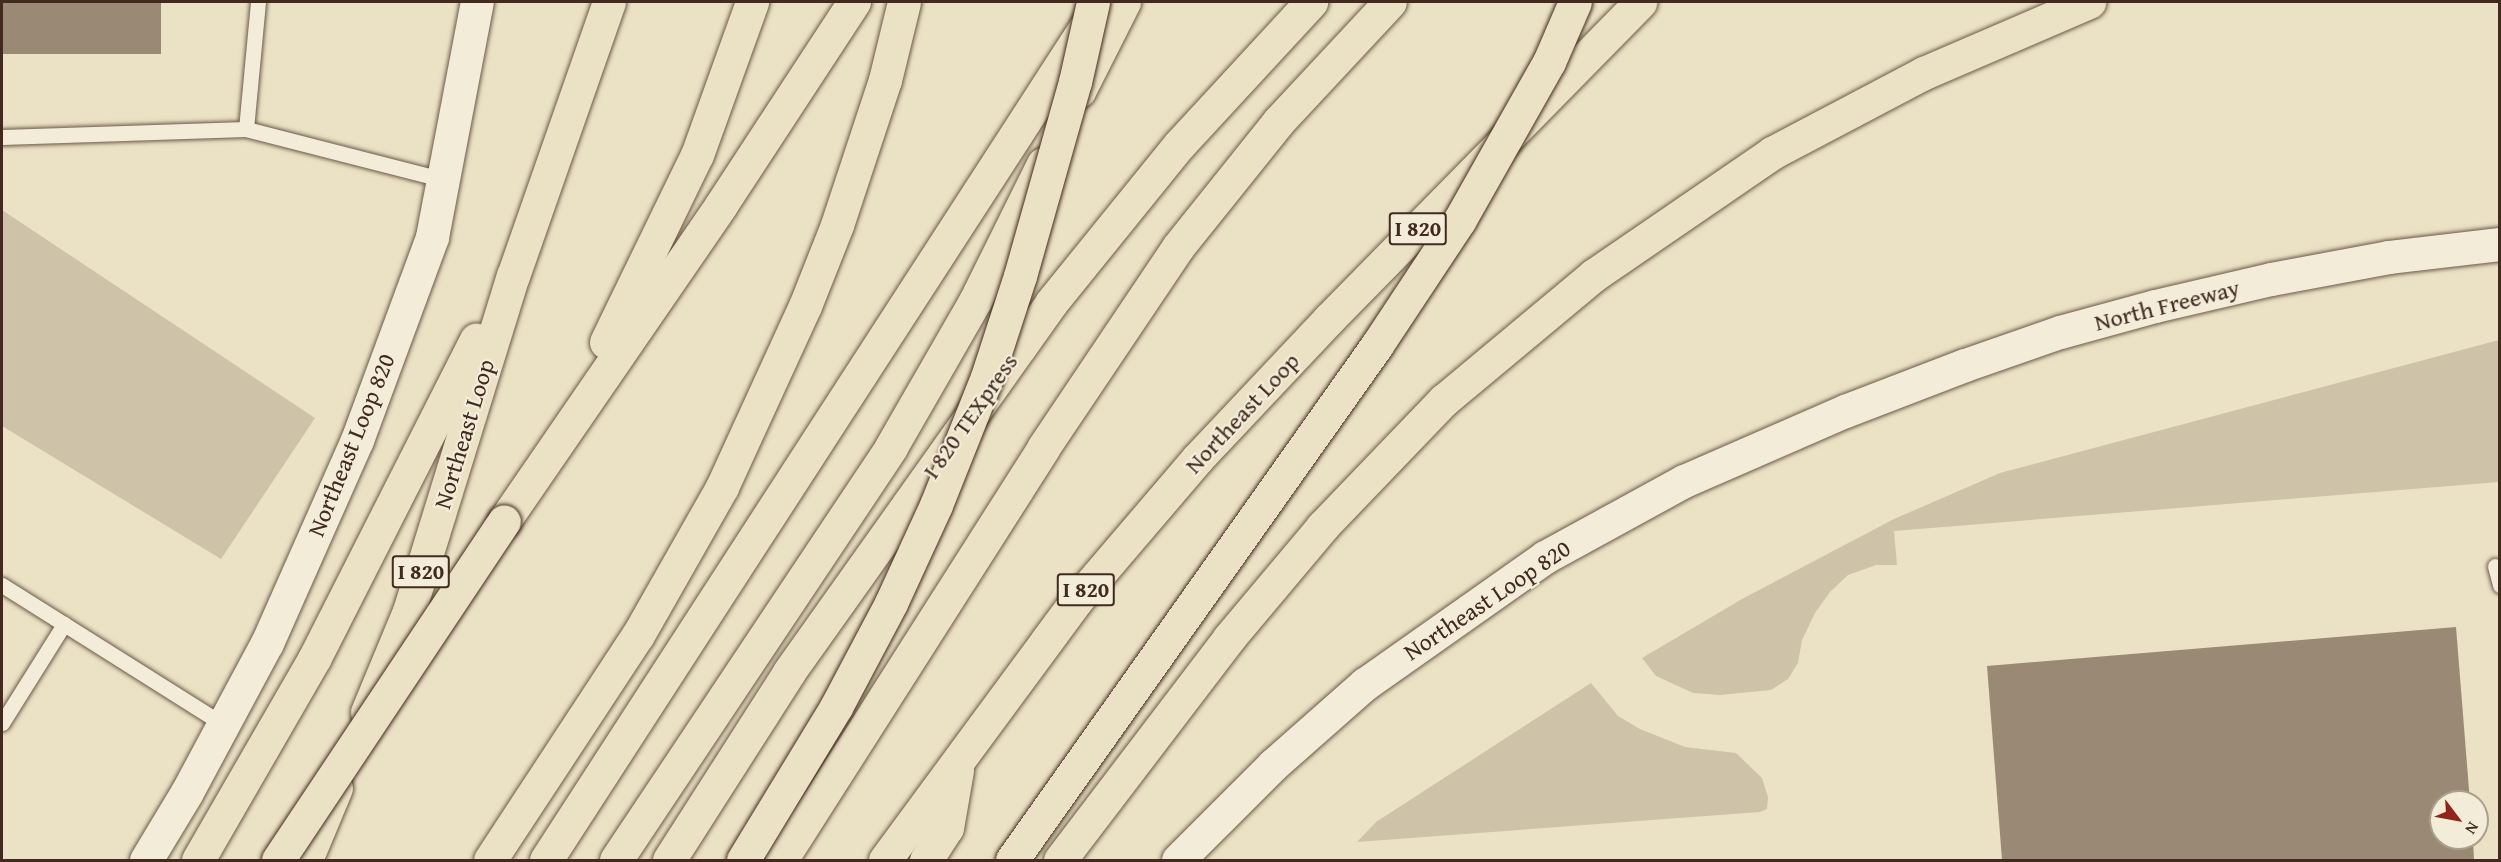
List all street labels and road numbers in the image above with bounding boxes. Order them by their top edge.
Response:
road number: I 820 [1388,210,1448,248]
street label: North Freeway [2091,273,2243,337]
street label: Northeast Loop [1179,347,1305,479]
street label: I 820 TEXpress [916,348,1024,484]
street label: Northeast Loop 820 [301,349,401,541]
street label: Northeast Loop [428,356,500,512]
street label: Northeast Loop 820 [1398,534,1576,666]
road number: I 820 [391,553,451,591]
road number: I 820 [1056,571,1116,609]

